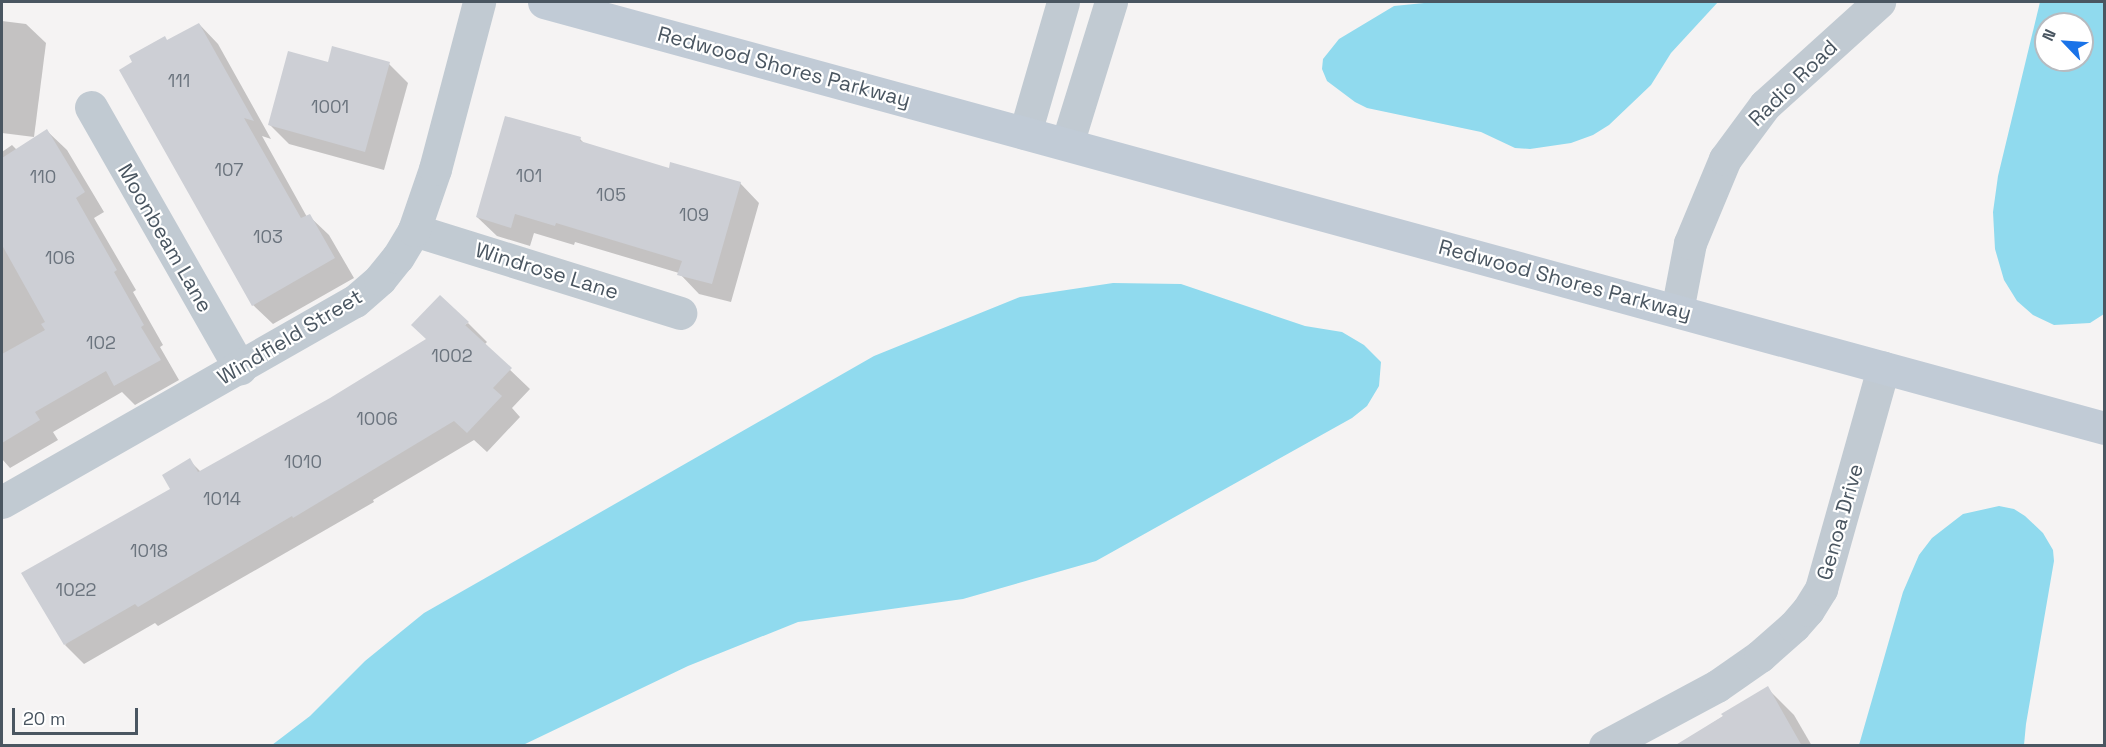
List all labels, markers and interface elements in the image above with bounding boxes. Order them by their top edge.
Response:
north arrow [2034,12,2094,72]
street label: Redwood Shores Parkway [655,21,913,113]
text: N [2037,26,2061,44]
street label: Radio Road [1743,34,1843,132]
house number: 111 [168,70,190,92]
house number: 1001 [311,96,349,118]
street label: Moonbeam Lane [112,159,218,317]
house number: 107 [215,159,243,181]
house number: 101 [516,165,542,187]
house number: 110 [30,166,56,188]
house number: 105 [596,184,626,206]
house number: 109 [679,204,709,226]
house number: 103 [253,226,283,248]
street label: Redwood Shores Parkway [1436,234,1694,326]
street label: Windrose Lane [472,237,622,305]
house number: 106 [45,247,75,269]
street label: Windfield Street [213,284,367,390]
house number: 102 [86,332,116,354]
house number: 1002 [431,345,473,367]
house number: 1006 [356,408,398,430]
house number: 1010 [284,451,322,473]
street label: Genoa Drive [1811,461,1869,583]
house number: 1014 [203,488,241,510]
house number: 1018 [130,540,168,562]
house number: 1022 [56,579,96,601]
scale bar [15,696,141,734]
text: 20 m [23,707,66,730]

